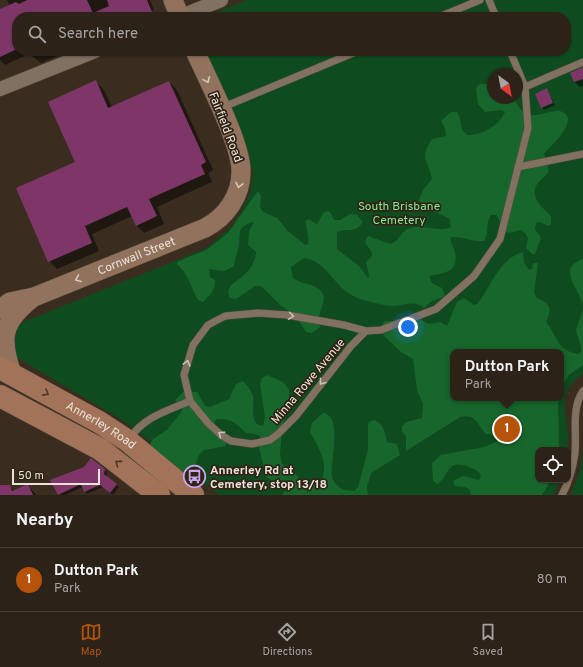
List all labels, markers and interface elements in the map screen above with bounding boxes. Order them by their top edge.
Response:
search box [12,12,571,56]
icon: search [26,23,48,45]
text: Search here [58,25,138,44]
north arrow [487,68,523,104]
one-way arrow [203,76,211,83]
street label: Fairfield Road [204,90,246,165]
one-way arrow [236,182,244,189]
park label: South Brisbane Cemetery [358,199,440,229]
street label: Cornwall Street [95,234,178,280]
one-way arrow [74,275,81,283]
one-way arrow [288,311,294,320]
your location [398,317,418,337]
street label: Minna Rowe Avenue [268,335,349,428]
popup [450,349,564,401]
text: Dutton Park [465,358,549,377]
one-way arrow [182,360,191,367]
text: Park [465,377,492,393]
one-way arrow [320,378,327,385]
one-way arrow [42,388,49,396]
street label: Annerley Road [63,398,139,453]
pin: 1 [494,414,520,444]
one-way arrow [218,431,225,439]
map controls [535,447,571,483]
button: locate [535,447,571,483]
one-way arrow [115,460,122,468]
place label: Annerley Rd at Cemetery, stop 13/18 [210,463,327,493]
bus stop icon: Annerley Rd at Cemetery, stop 13/18 [181,464,207,490]
scale bar [12,467,100,486]
text: 50 m [18,469,44,483]
text: Nearby [16,510,73,532]
text: Dutton Park [54,562,139,581]
text: 1 [26,572,32,588]
text: 80 m [537,572,567,588]
text: Park [54,581,81,597]
tab: Map [80,621,102,659]
tab: Directions [262,621,312,659]
tab: Saved [473,621,503,659]

